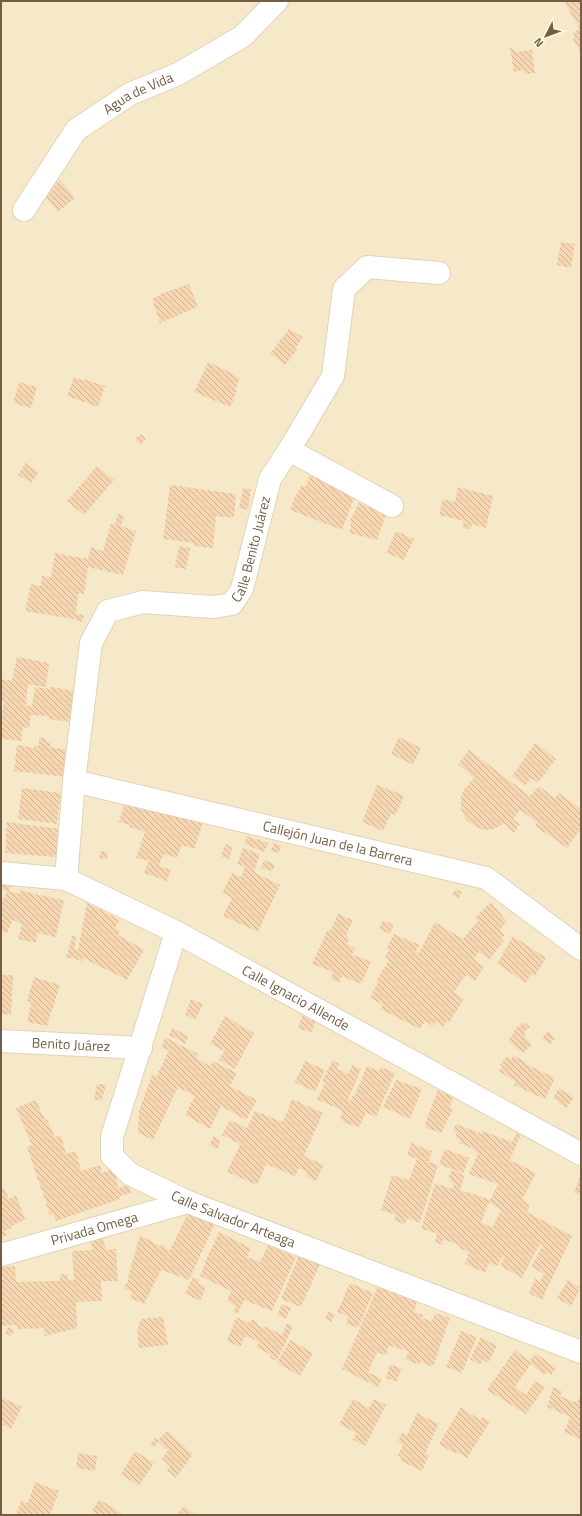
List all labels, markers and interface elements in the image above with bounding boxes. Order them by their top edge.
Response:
north arrow [526,16,566,56]
text: N [530,35,547,51]
street label: Agua de Vida [99,66,176,119]
street label: Calle Benito Juárez [225,494,275,606]
street label: Callejón Juan de la Barrera [261,815,415,870]
street label: Calle Ignacio Allende [238,959,354,1035]
street label: Benito Juárez [31,1032,111,1056]
street label: Calle Salvador Arteaga [168,1184,299,1252]
street label: Privada Omega [48,1206,140,1250]

